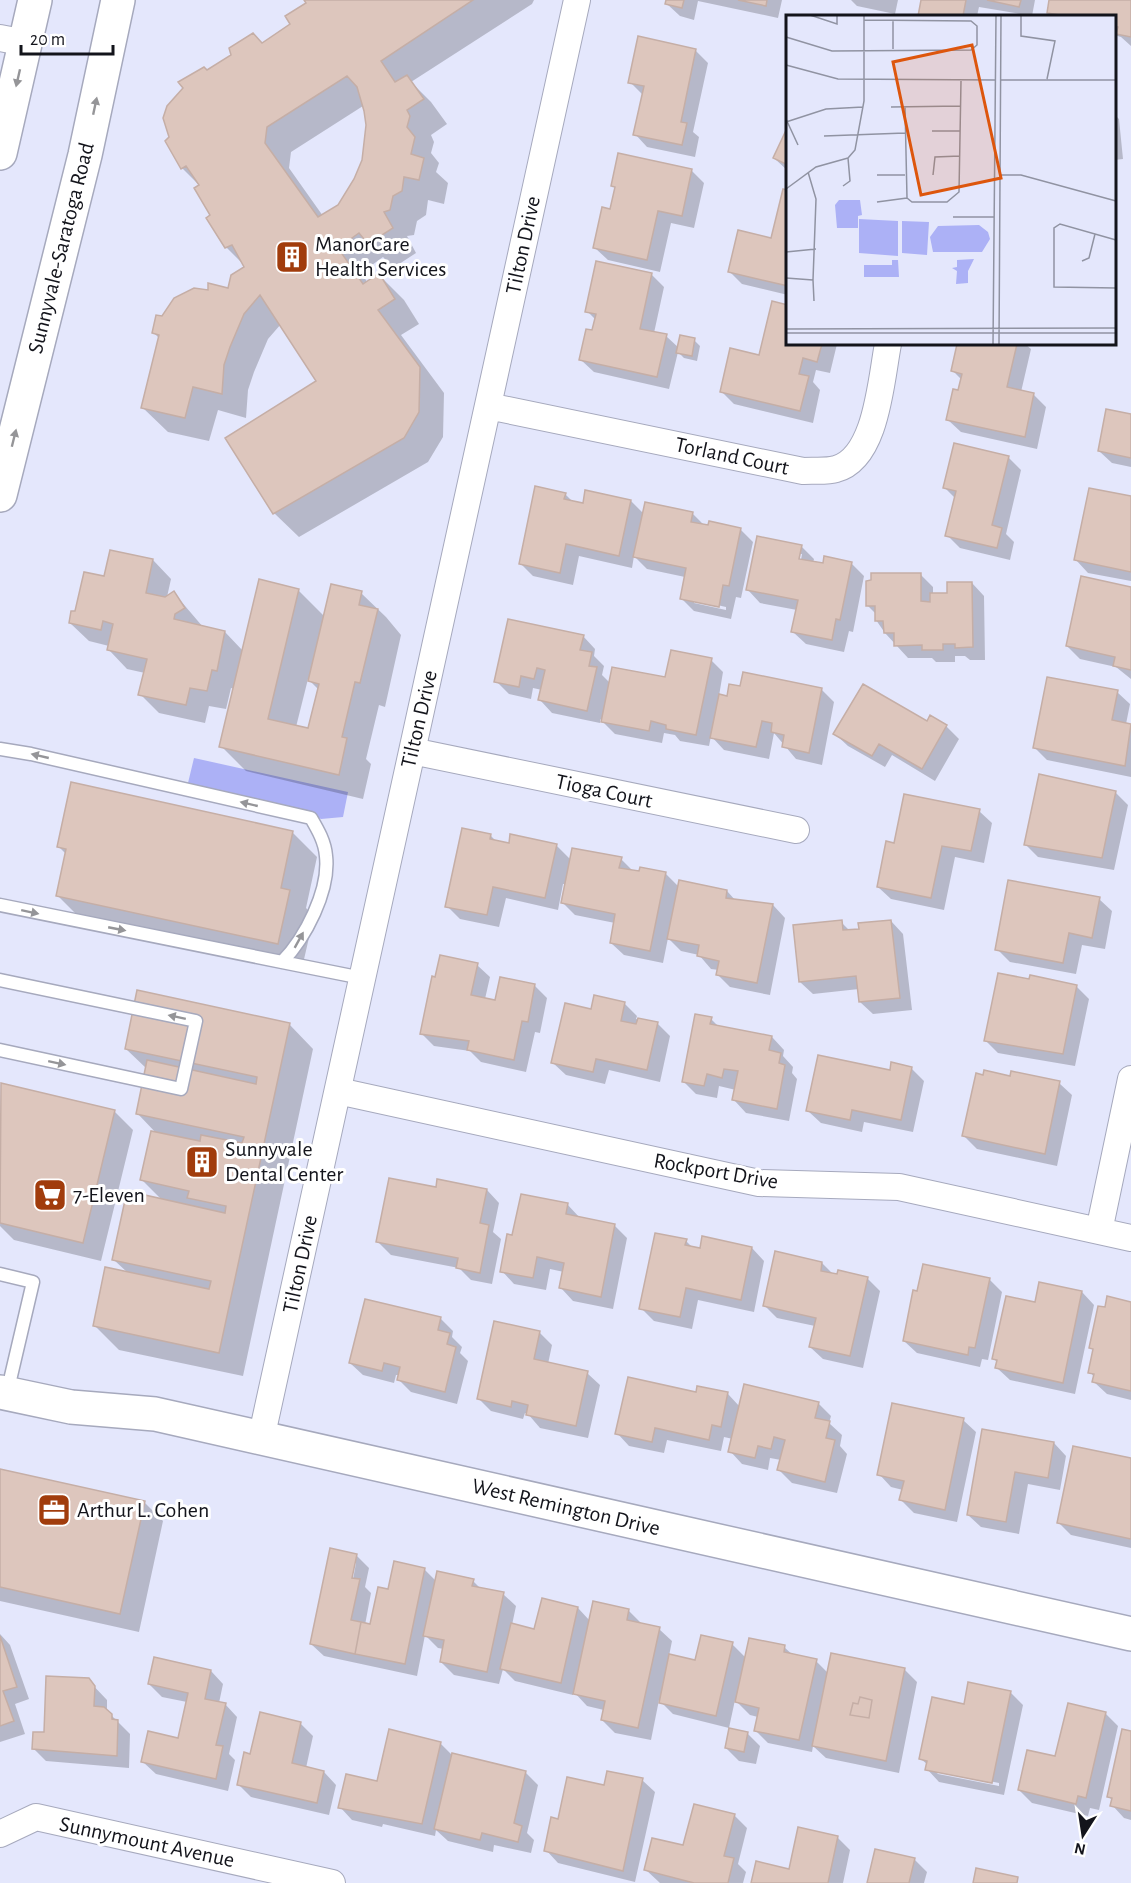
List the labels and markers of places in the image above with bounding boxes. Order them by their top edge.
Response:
place label: ManorCare Health Services [315,233,446,280]
building icon: ManorCare Health Services [274,239,310,275]
place label: Sunnyvale Dental Center [225,1138,343,1185]
building icon: Sunnyvale Dental Center [184,1144,220,1180]
supermarket icon: 7-Eleven [32,1177,68,1213]
place label: 7-Eleven [73,1184,145,1206]
office icon: Arthur L. Cohen [36,1492,72,1528]
place label: Arthur L. Cohen [77,1499,209,1521]

